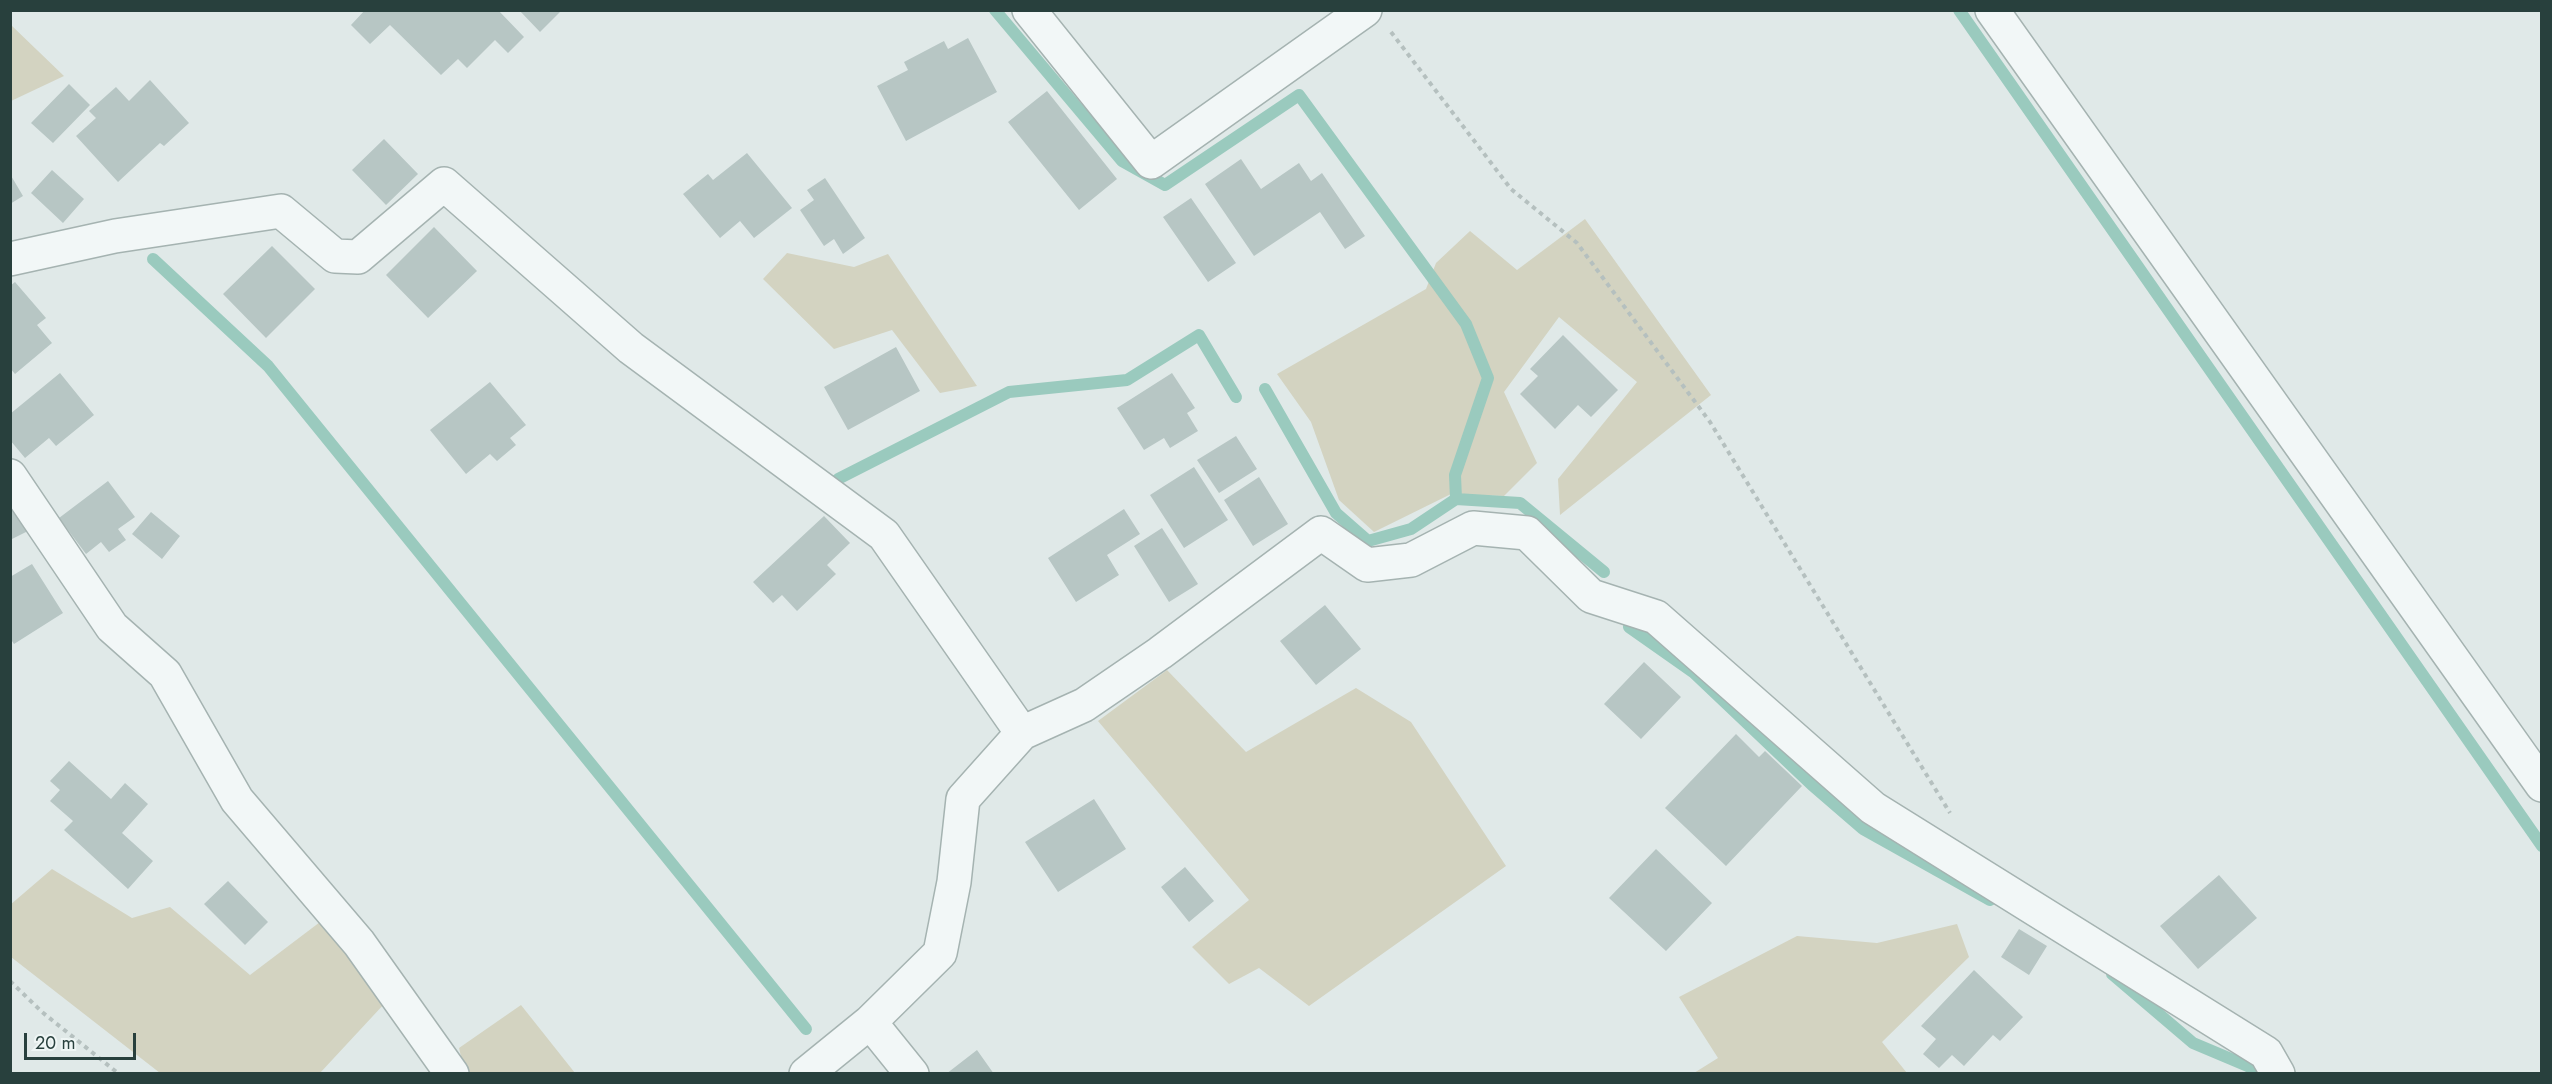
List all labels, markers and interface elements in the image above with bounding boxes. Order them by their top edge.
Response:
scale bar [27,1021,140,1059]
text: 20 m [35,1030,75,1056]

